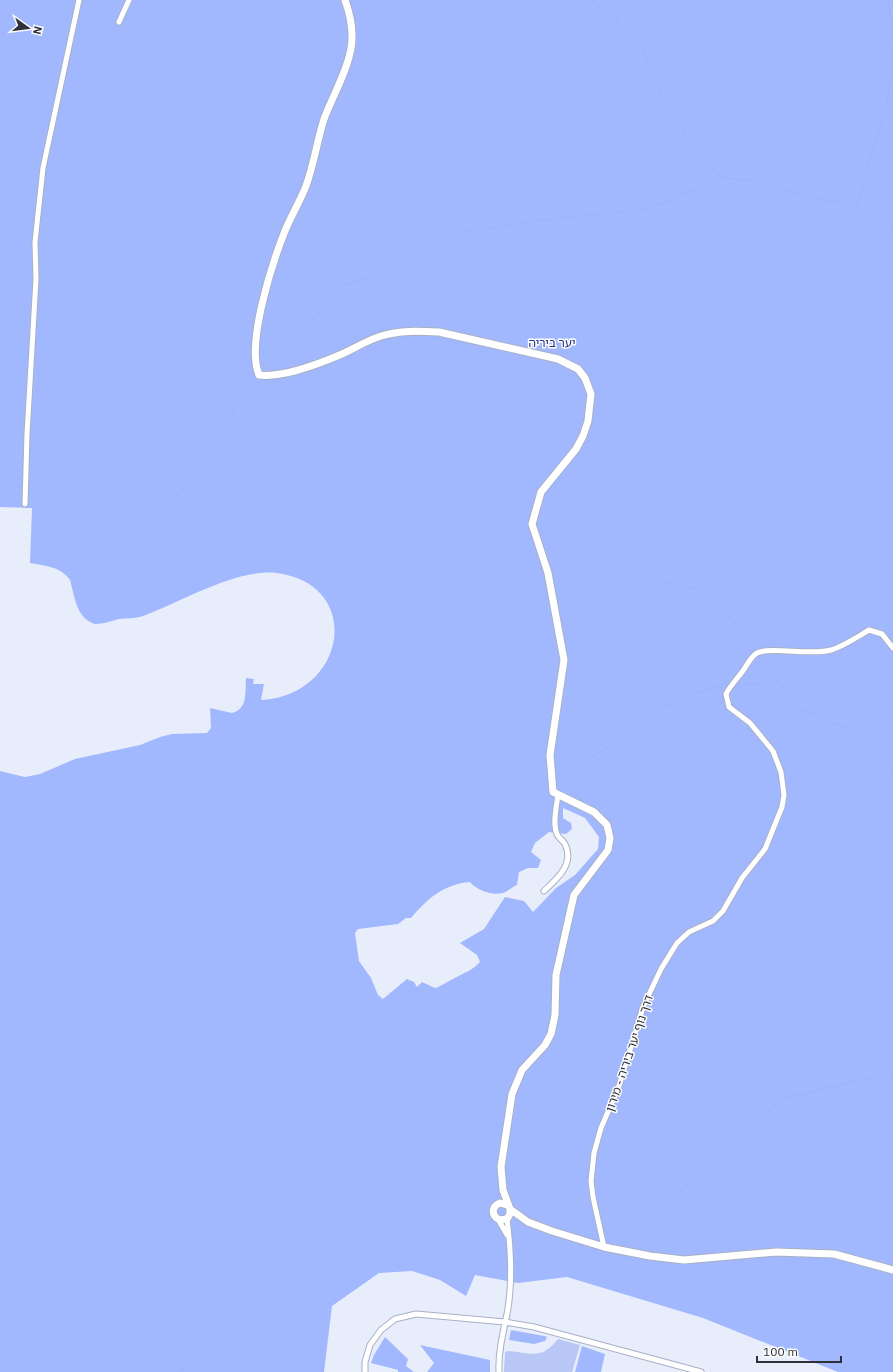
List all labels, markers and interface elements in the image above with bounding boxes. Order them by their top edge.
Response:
north arrow [8,8,48,48]
text: N [30,25,45,36]
park label: יער ביריה [528,335,576,350]
street label: דרך נוף יער ביריה - מירון [602,992,656,1113]
scale bar [757,1338,841,1364]
text: 100 m [763,1344,798,1359]

